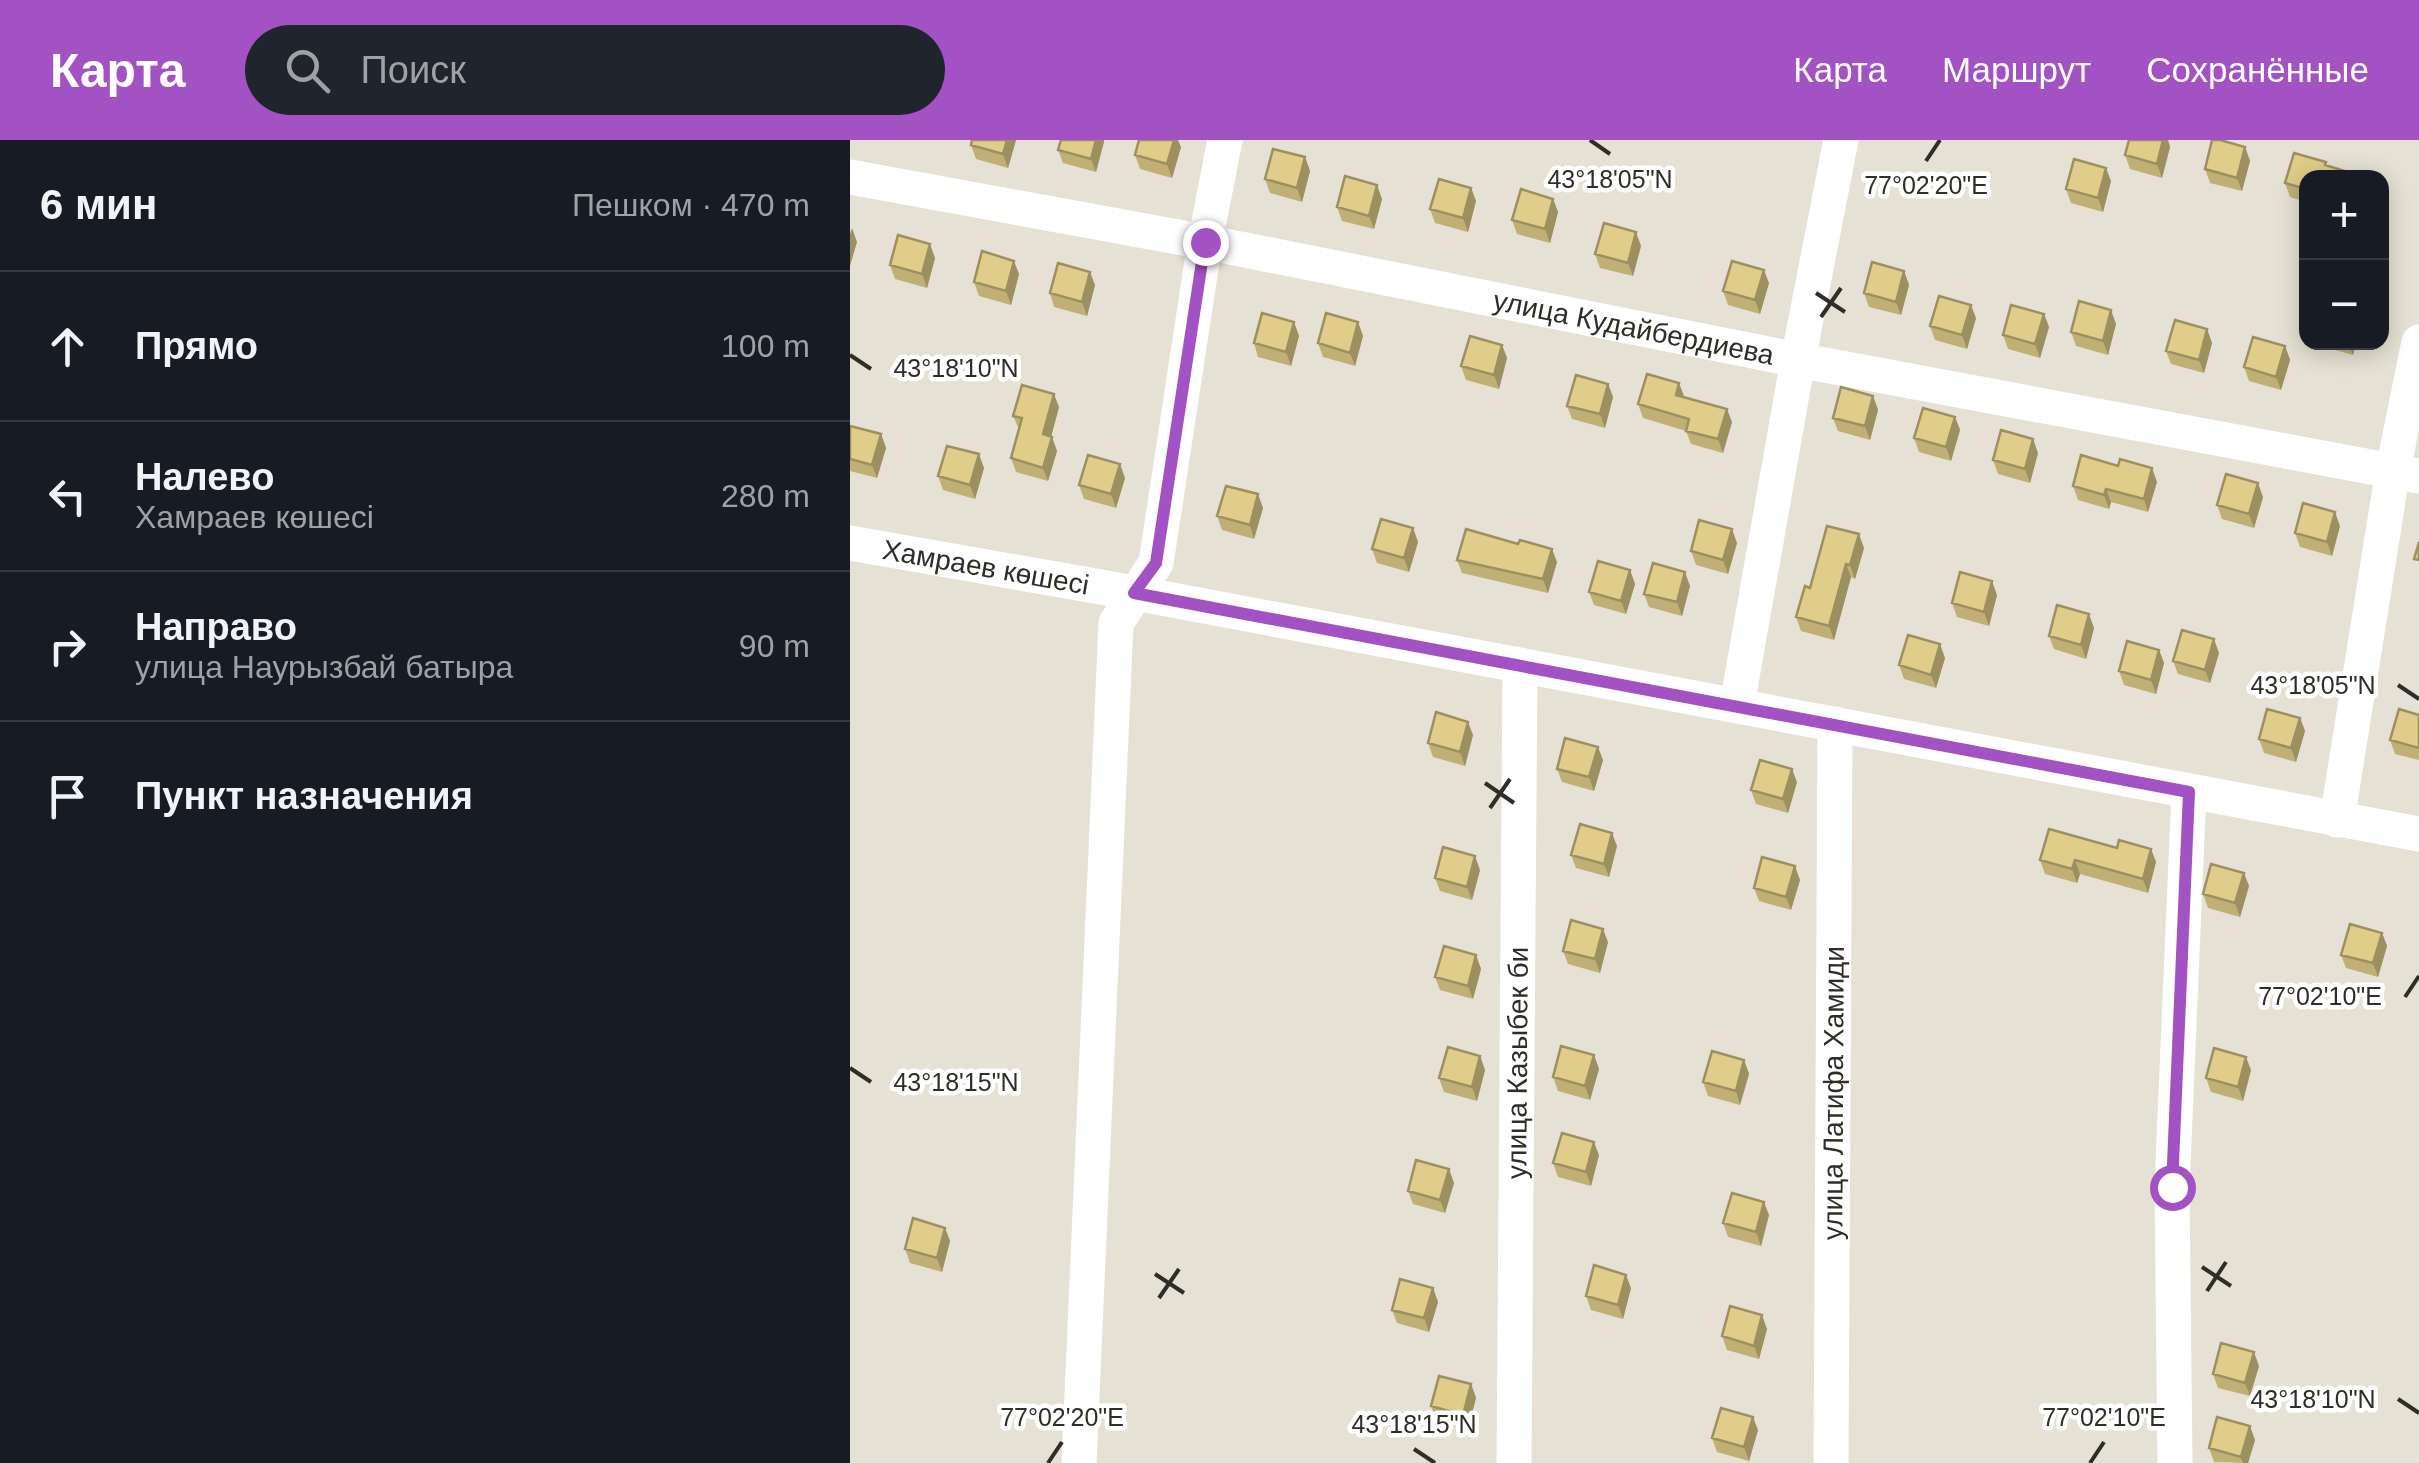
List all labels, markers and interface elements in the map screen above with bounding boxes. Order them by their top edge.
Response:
search box [245,25,945,115]
icon: search [280,43,335,98]
text: Карта [50,44,185,97]
text: Поиск [360,49,466,91]
text: Карта [1793,50,1887,89]
text: Маршрут [1942,50,2091,89]
text: Сохранённые [2146,50,2369,89]
text: 43°18'05"N [1547,165,1673,193]
map controls [2299,170,2389,350]
button: + [2299,170,2389,260]
text: 77°02'20"E [1864,171,1988,199]
text: 6 мин [40,181,157,228]
text: Пешком · 470 m [572,187,810,223]
route end [1183,220,1229,266]
button: − [2299,260,2389,350]
street label: улица Кудайбердиева [1490,285,1777,371]
icon: ahead [40,319,95,374]
text: Прямо [135,325,258,367]
text: 100 m [721,328,810,364]
text: 43°18'10"N [893,354,1019,382]
text: Налево [135,456,274,498]
icon: left [40,469,95,524]
text: 280 m [721,478,810,514]
text: Хамраев көшесі [135,499,374,535]
street label: Хамраев көшесі [880,534,1091,601]
text: Направо [135,606,297,648]
icon: right [40,619,95,674]
text: 90 m [739,628,810,664]
text: улица Наурызбай батыра [135,649,513,685]
text: 43°18'05"N [2250,671,2376,699]
icon: arrive [40,769,95,824]
text: Пункт назначения [135,775,473,817]
street label: улица Латифа Хамиди [1817,946,1850,1240]
street label: улица Казыбек би [1501,947,1534,1179]
text: 77°02'10"E [2258,982,2382,1010]
text: 43°18'15"N [893,1068,1019,1096]
route start [2150,1165,2196,1211]
text: 43°18'10"N [2250,1385,2376,1413]
text: 77°02'20"E [1000,1403,1124,1431]
text: 77°02'10"E [2042,1403,2166,1431]
text: 43°18'15"N [1351,1410,1477,1438]

